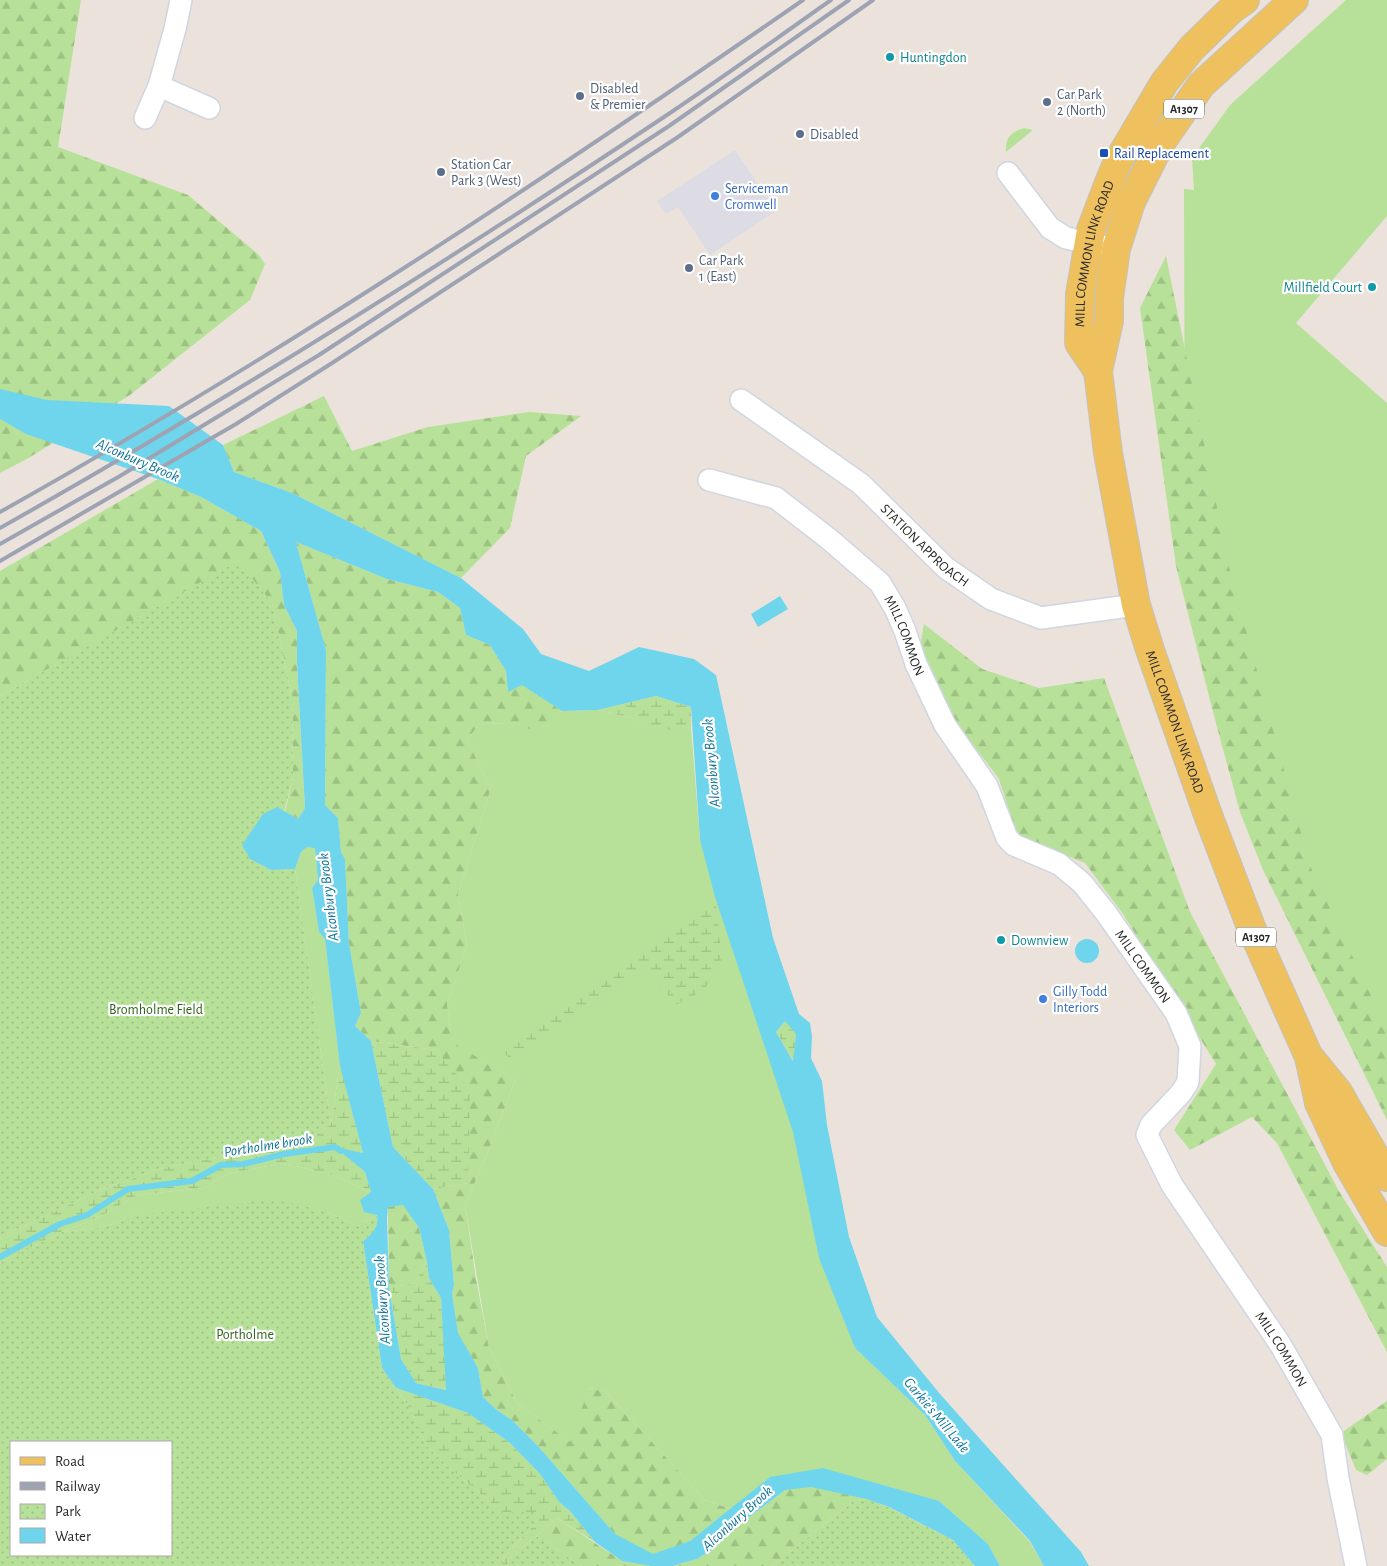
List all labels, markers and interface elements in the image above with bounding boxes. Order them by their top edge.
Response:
marker: Huntingdon [884,51,896,63]
place label: Huntingdon [900,51,967,65]
place label: Disabled & Premier [590,82,646,112]
place label: Car Park 2 (North) [1057,88,1106,118]
marker: Disabled & Premier [574,90,586,102]
marker: Car Park 2 (North) [1041,96,1053,108]
road number: A1307 [1164,100,1204,118]
marker: Disabled [794,128,806,140]
place label: Disabled [810,128,858,142]
marker: Rail Replacement [1098,147,1110,159]
place label: Rail Replacement [1114,147,1210,161]
place label: Station Car Park 3 (West) [451,158,522,188]
marker: Station Car Park 3 (West) [435,166,447,178]
street label: MILL COMMON LINK ROAD [1073,179,1117,327]
place label: Serviceman Cromwell [725,182,788,212]
marker: Serviceman Cromwell [709,190,721,202]
place label: Car Park 1 (East) [699,254,744,284]
marker: Car Park 1 (East) [683,262,695,274]
place label: Millfield Court [1284,281,1363,295]
marker: Millfield Court [1366,281,1378,293]
water label: Alconbury Brook [93,436,182,485]
street label: STATION APPROACH [878,502,971,590]
street label: MILL COMMON [881,593,927,678]
street label: MILL COMMON LINK ROAD [1143,649,1206,795]
water label: Alconbury Brook [700,718,723,809]
water label: Alconbury Brook [316,852,341,943]
street label: MILL COMMON [1112,928,1173,1006]
road number: A1307 [1236,928,1276,946]
marker: Downview [995,934,1007,946]
place label: Downview [1011,934,1069,948]
place label: Gilly Todd Interiors [1053,985,1107,1015]
marker: Gilly Todd Interiors [1037,993,1049,1005]
park label: Bromholme Field [109,1003,203,1017]
water label: Portholme brook [223,1131,313,1160]
water label: Alconbury Brook [372,1255,393,1346]
street label: MILL COMMON [1252,1310,1309,1390]
park label: Portholme [216,1328,274,1342]
water label: Garkie's Mill Lade [901,1375,973,1456]
legend [10,1441,172,1556]
text: Road [55,1454,85,1469]
text: Railway [55,1479,101,1494]
water label: Alconbury Brook [699,1483,775,1554]
text: Park [55,1504,81,1519]
text: Water [55,1529,91,1544]

